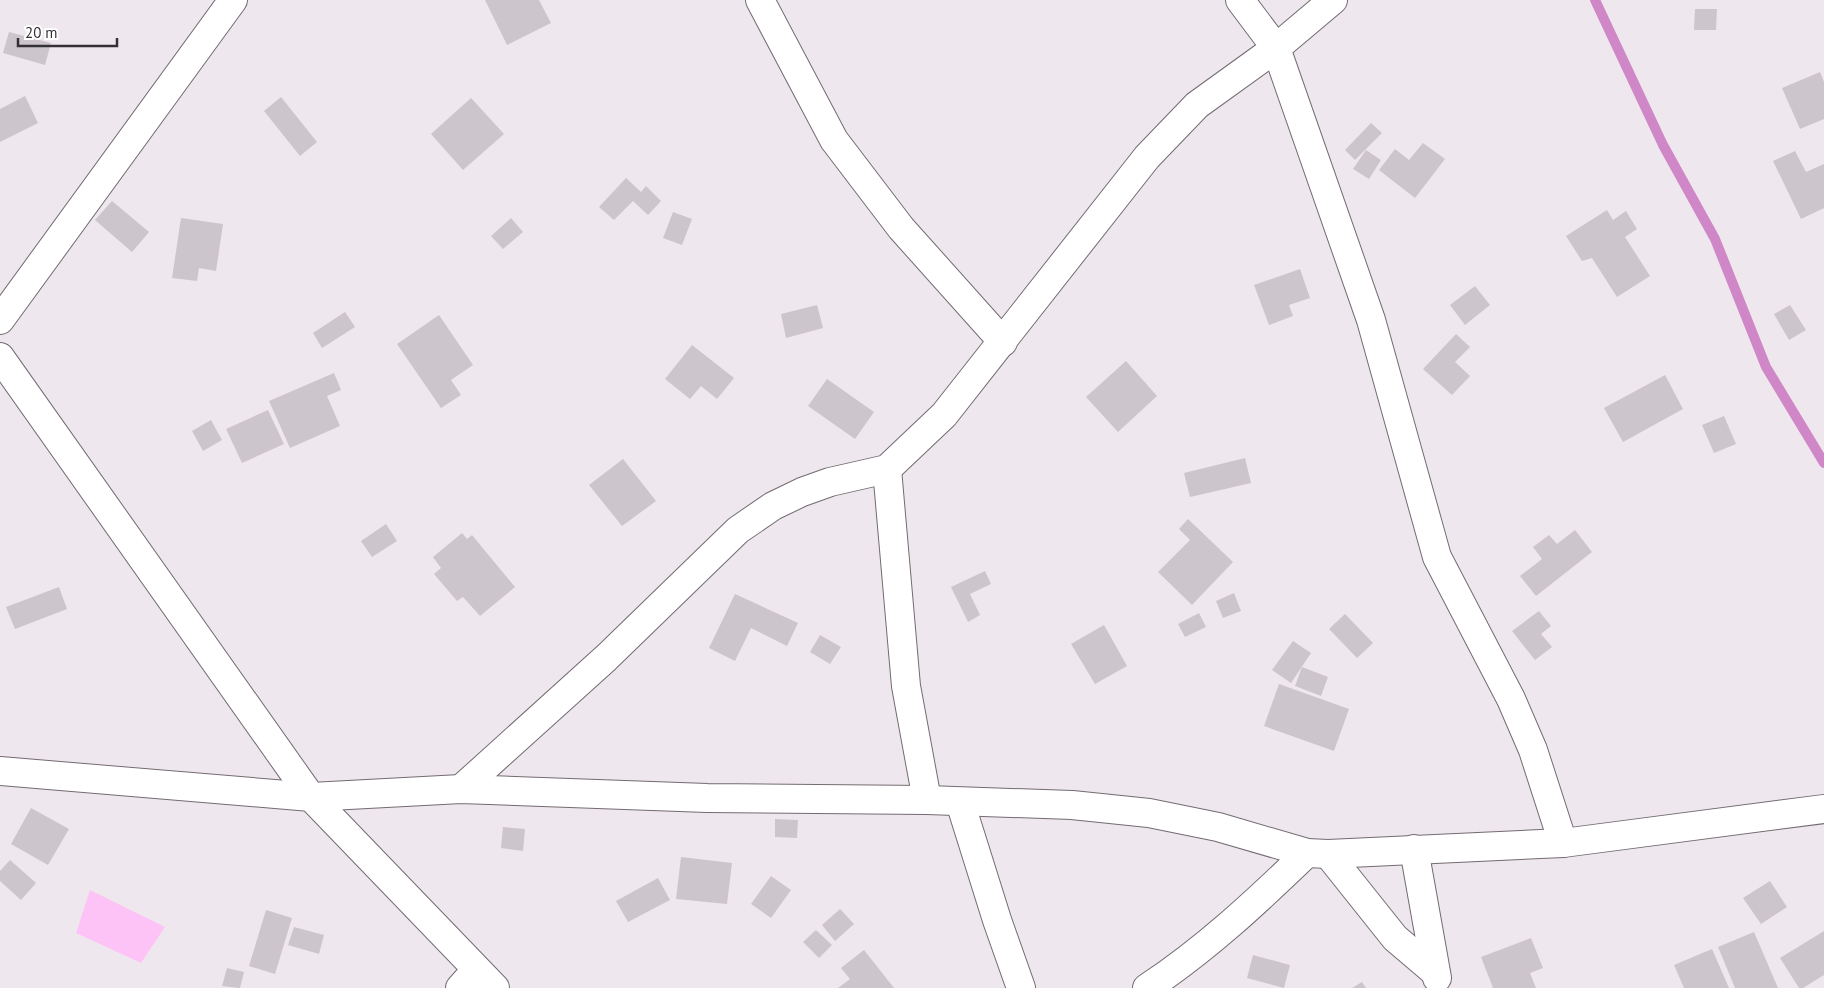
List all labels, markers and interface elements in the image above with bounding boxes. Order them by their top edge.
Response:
scale bar [18,15,116,47]
text: 20 m [25,23,58,42]

